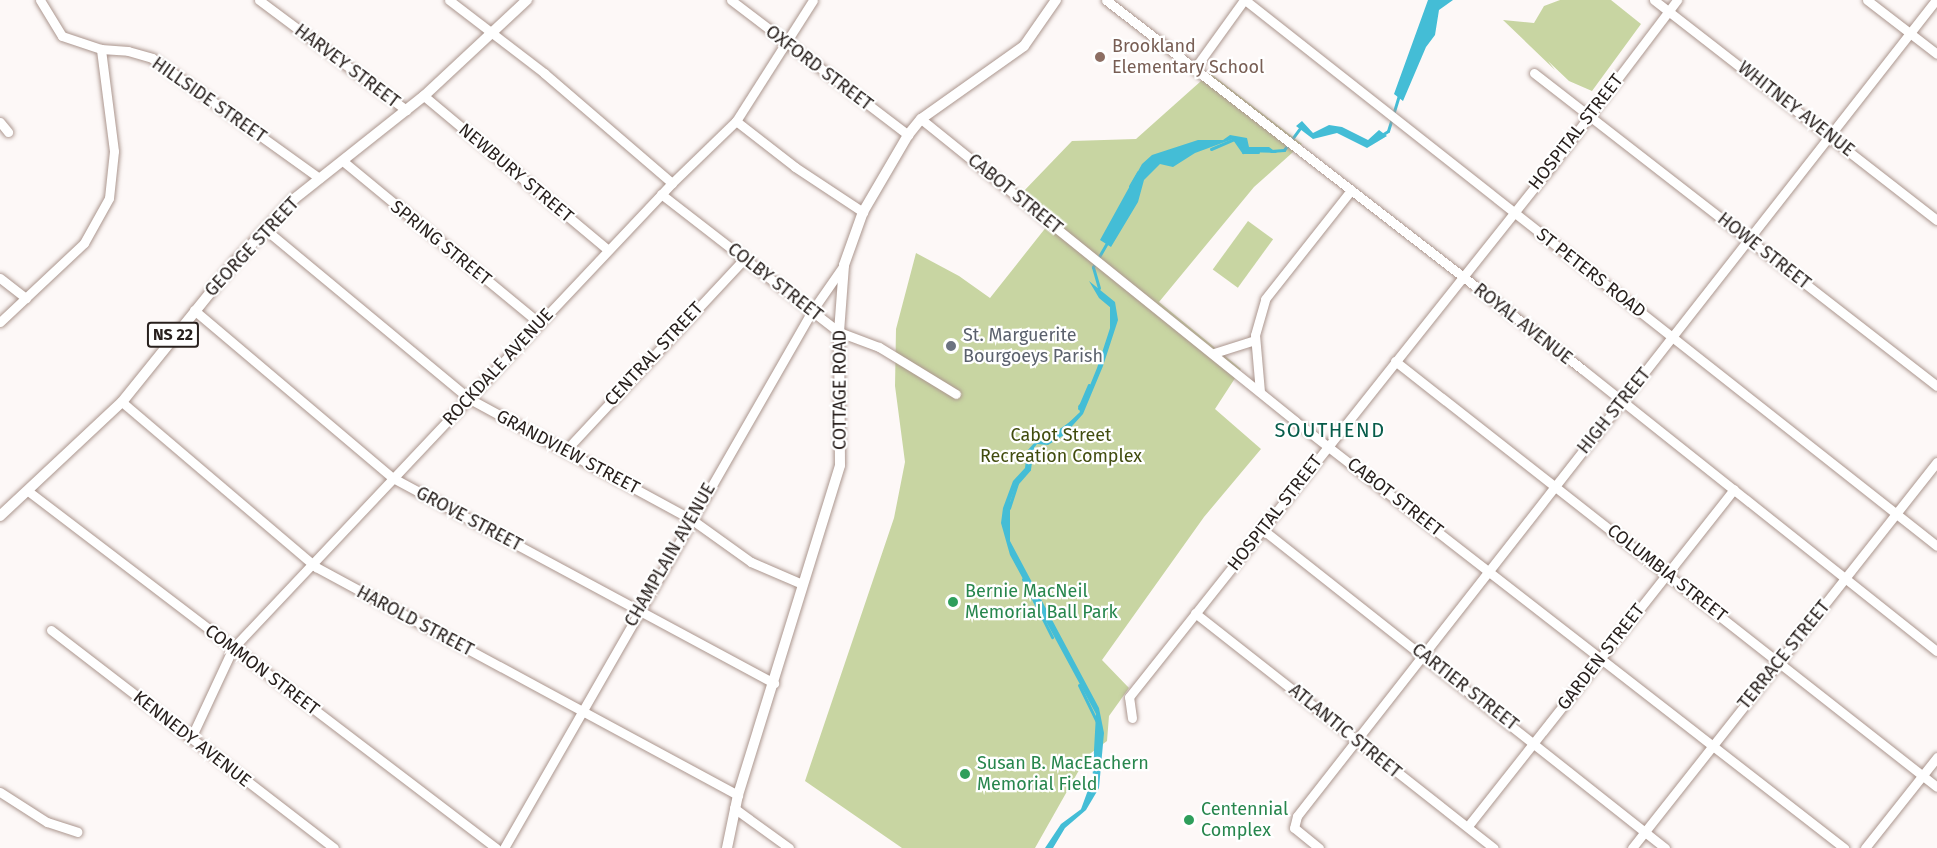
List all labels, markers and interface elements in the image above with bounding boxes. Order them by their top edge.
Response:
street label: HARVEY STREET [290,20,404,112]
street label: OXFORD STREET [761,21,877,115]
place label: Brookland Elementary School [1112,36,1264,78]
marker: Brookland Elementary School [1093,50,1107,64]
street label: HILLSIDE STREET [148,53,270,147]
street label: WHITNEY AVENUE [1733,57,1859,161]
street label: HOSPITAL STREET [1524,70,1628,194]
street label: NEWBURY STREET [454,119,578,227]
street label: CABOT STREET [963,149,1067,239]
street label: GEORGE STREET [200,193,304,301]
street label: SPRING STREET [386,196,496,290]
street label: HOWE STREET [1713,208,1815,294]
street label: ST PETERS ROAD [1532,224,1650,322]
street label: COLBY STREET [723,238,827,326]
street label: ROYAL AVENUE [1469,279,1577,369]
street label: CENTRAL STREET [600,297,708,411]
street label: ROCKDALE AVENUE [438,304,558,430]
road number: NS 22 [146,322,200,348]
place label: St. Marguerite Bourgoeys Parish [963,325,1103,368]
street label: COTTAGE ROAD [829,330,851,450]
marker: St. Marguerite Bourgoeys Parish [944,339,958,353]
street label: HIGH STREET [1573,364,1655,458]
street label: GRANDVIEW STREET [493,405,643,499]
district label: SOUTHEND [1274,418,1386,442]
park label: Cabot Street Recreation Complex [980,425,1142,468]
street label: HOSPITAL STREET [1223,451,1327,575]
street label: CABOT STREET [1343,453,1447,541]
street label: CHAMPLAIN AVENUE [620,479,720,631]
street label: GROVE STREET [412,482,526,556]
street label: COLUMBIA STREET [1603,520,1731,626]
street label: HAROLD STREET [353,581,477,661]
place label: Bernie MacNeil Memorial Ball Park [965,581,1118,624]
marker: Bernie MacNeil Memorial Ball Park [946,595,960,609]
street label: TERRACE STREET [1734,596,1834,714]
street label: GARDEN STREET [1553,600,1649,714]
street label: COMMON STREET [201,620,323,720]
street label: CARTIER STREET [1408,639,1522,735]
street label: ATLANTIC STREET [1285,679,1405,783]
street label: KENNEDY AVENUE [129,686,255,792]
place label: Susan B. MacEachern Memorial Field [977,753,1149,795]
marker: Susan B. MacEachern Memorial Field [958,767,972,781]
place label: Centennial Complex [1201,799,1288,842]
marker: Centennial Complex [1182,813,1196,827]

